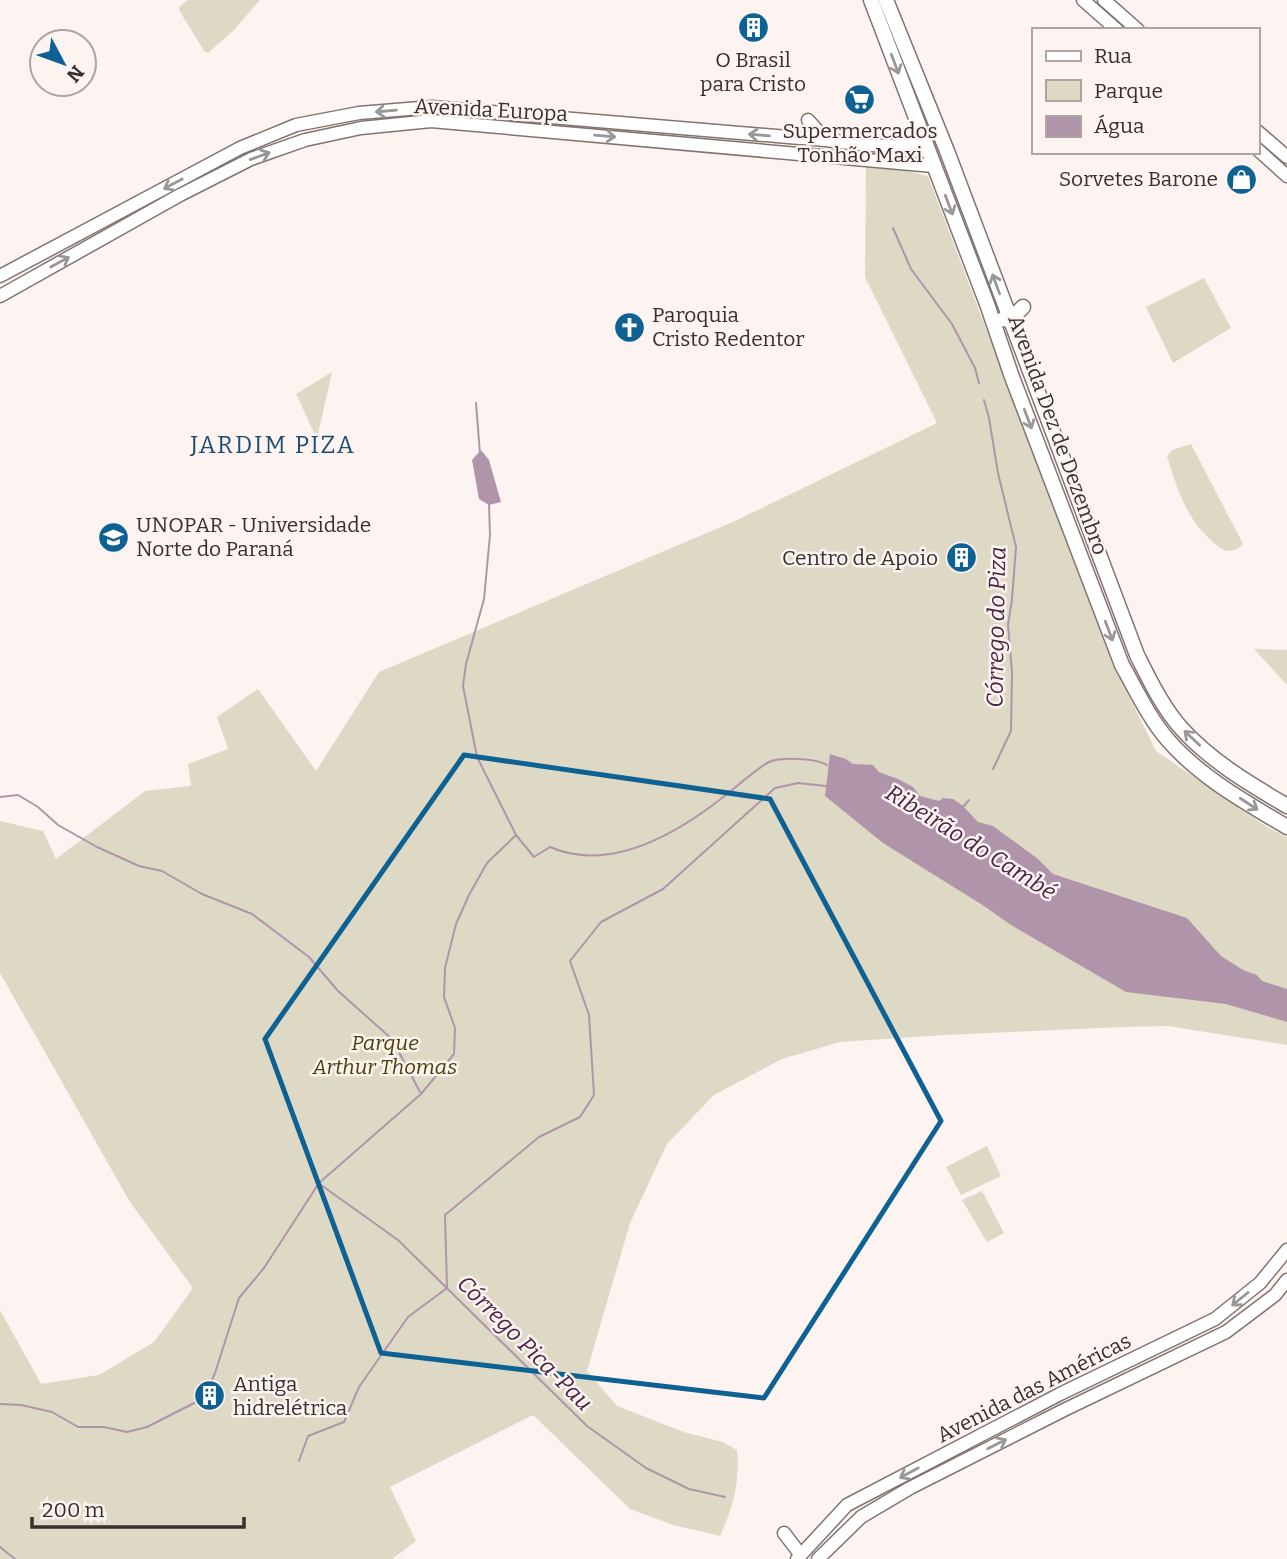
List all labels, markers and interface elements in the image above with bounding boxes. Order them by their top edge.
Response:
building icon: O Brasil para Cristo [736,11,770,45]
north arrow [28,28,98,98]
legend [1032,28,1259,154]
text: Rua [1094,43,1132,69]
place label: O Brasil para Cristo [700,47,806,97]
one-way arrow [890,52,902,74]
text: N [62,61,89,87]
text: Parque [1094,78,1163,104]
supermarket icon: Supermercados Tonhão Maxi [843,82,877,116]
street label: Avenida Europa [413,93,569,127]
one-way arrow [376,105,398,118]
text: Água [1094,113,1145,139]
place label: Supermercados Tonhão Maxi [782,118,938,168]
one-way arrow [749,128,771,141]
one-way arrow [594,130,616,143]
one-way arrow [249,149,271,161]
shop icon: Sorvetes Barone [1224,162,1258,196]
place label: Sorvetes Barone [1059,166,1218,192]
one-way arrow [164,177,184,191]
one-way arrow [943,194,956,216]
one-way arrow [49,255,69,269]
one-way arrow [989,274,1002,296]
place label: Paroquia Cristo Redentor [652,302,805,352]
church icon: Paroquia Cristo Redentor [612,310,646,344]
street label: Avenida Dez de Dezembro [1002,311,1114,559]
one-way arrow [1022,407,1035,429]
district label: JARDIM PIZA [189,431,356,459]
place label: UNOPAR - Universidade Norte do Paraná [136,512,371,562]
school or university icon: UNOPAR - Universidade Norte do Paraná [96,520,130,554]
building icon: Centro de Apoio [944,541,978,575]
place label: Centro de Apoio [782,545,938,571]
water label: Córrego do Piza [981,546,1011,708]
one-way arrow [1103,620,1116,642]
one-way arrow [1183,730,1201,746]
water label: Ribeirão do Cambé [881,778,1062,906]
one-way arrow [1238,797,1258,811]
park label: Parque Arthur Thomas [312,1030,457,1080]
water label: Córrego Pica-Pau [451,1269,599,1417]
one-way arrow [1232,1291,1250,1307]
street label: Avenida das Américas [933,1328,1135,1448]
place label: Antiga hidrelétrica [233,1371,348,1421]
building icon: Antiga hidrelétrica [193,1379,227,1413]
one-way arrow [986,1436,1007,1450]
one-way arrow [899,1466,920,1480]
scale bar [32,1486,243,1530]
text: 200 m [42,1497,105,1523]

